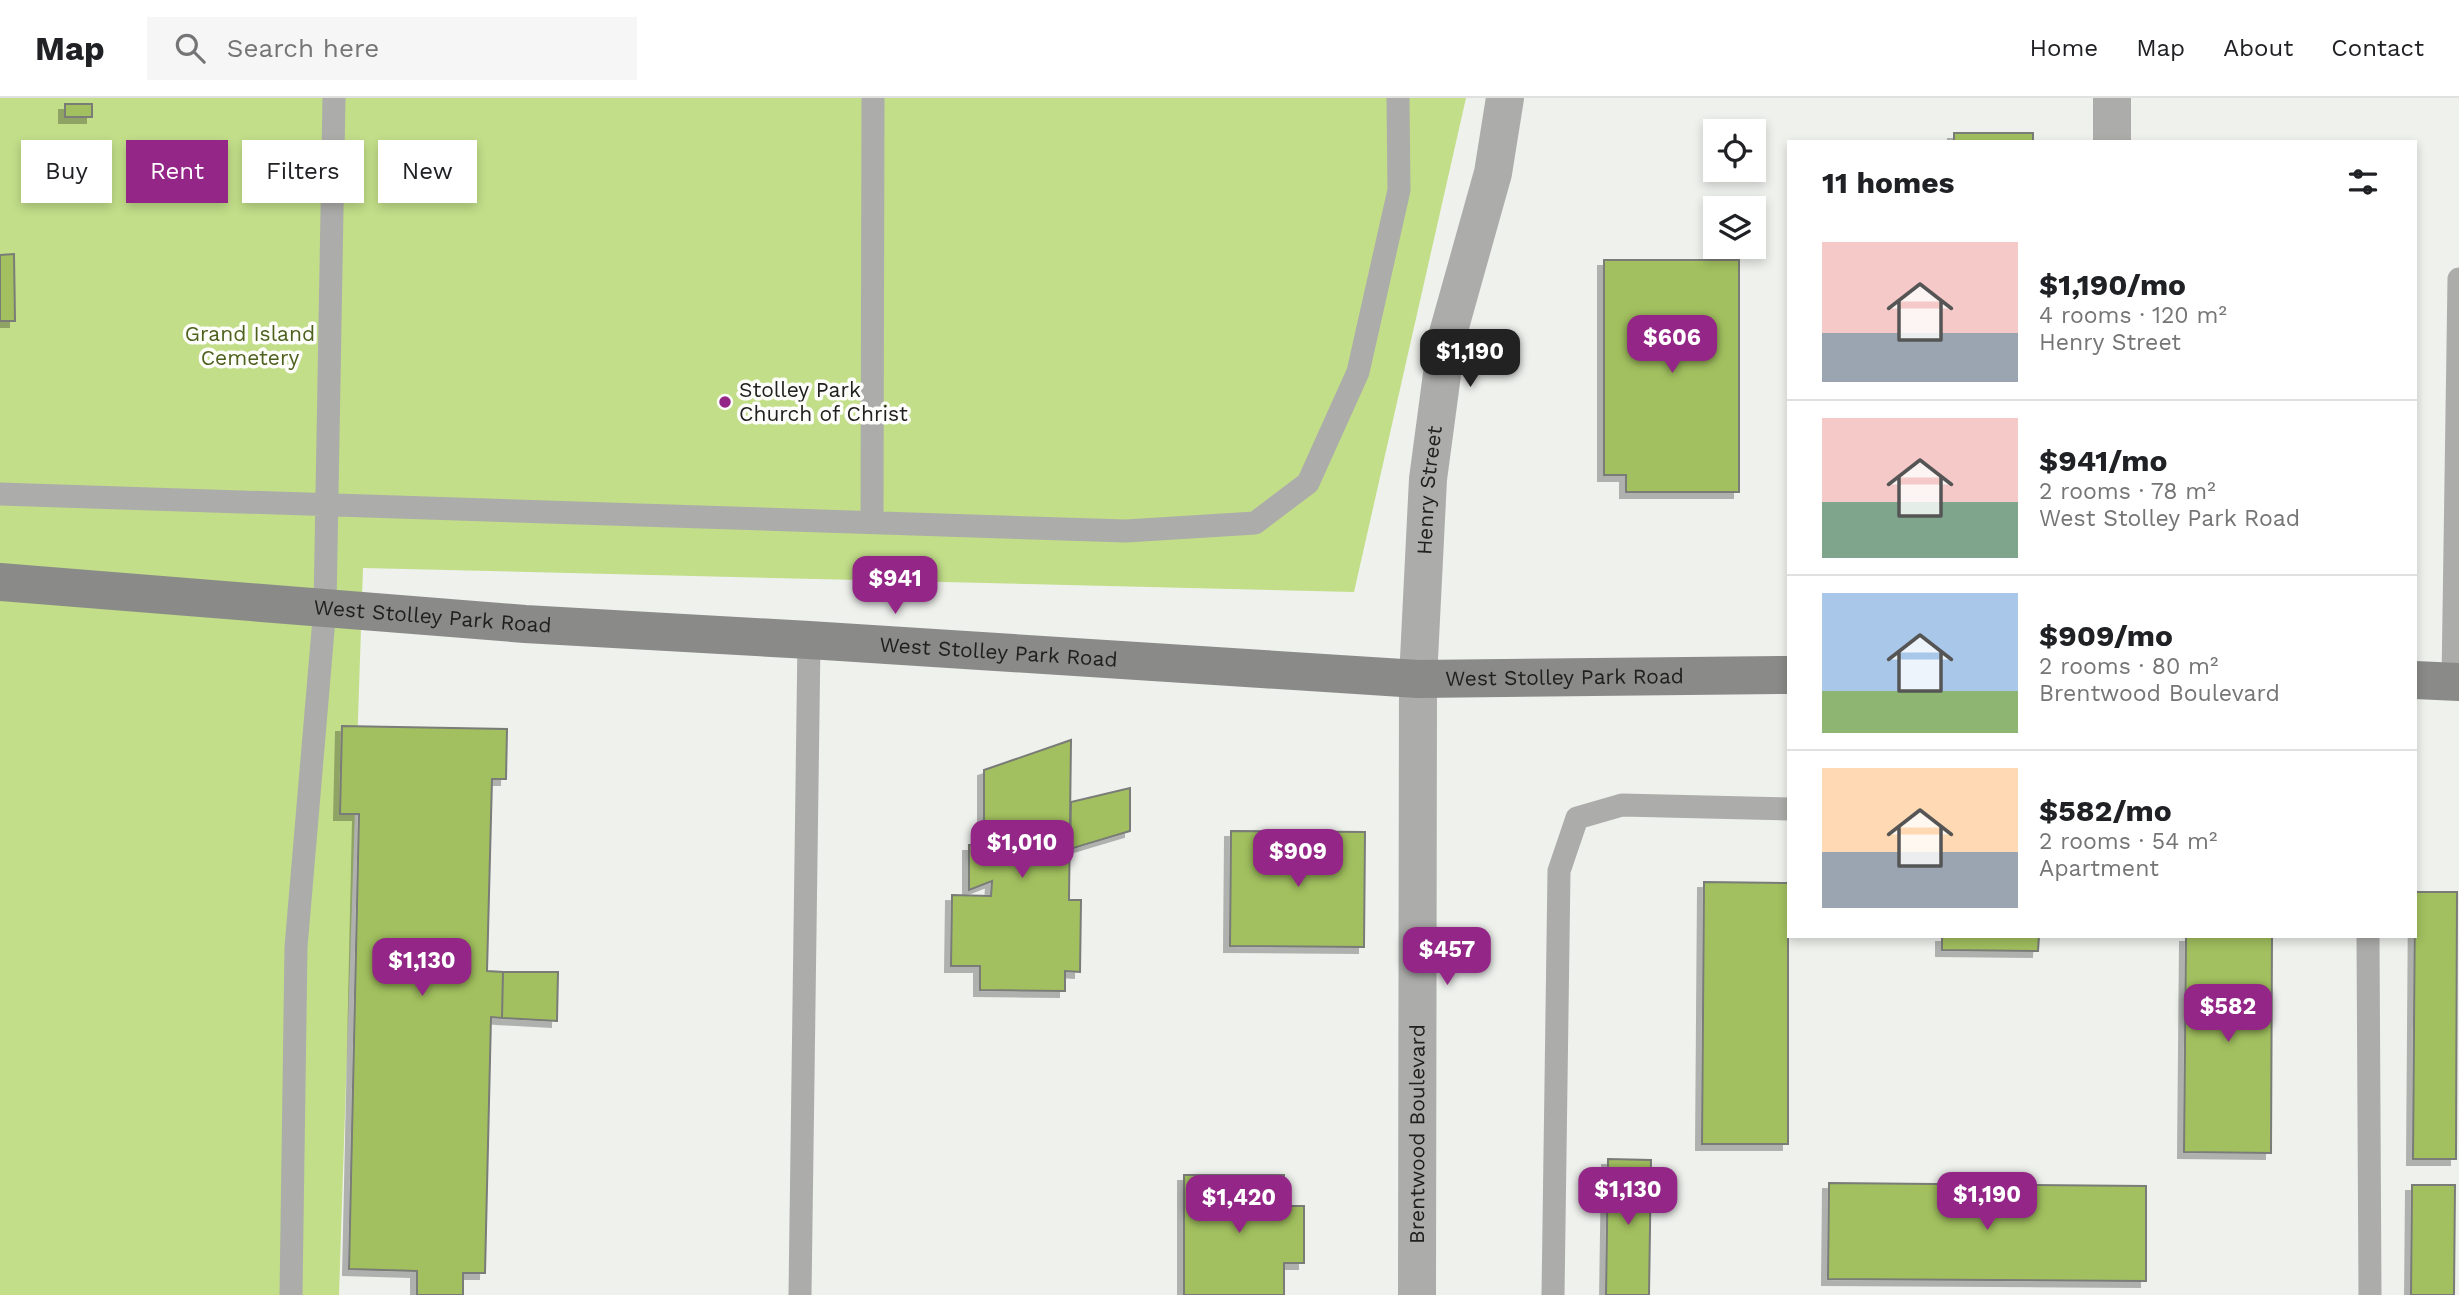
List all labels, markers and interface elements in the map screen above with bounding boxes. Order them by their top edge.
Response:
search box [147,17,637,80]
text: Map [35,29,105,68]
icon: search [171,29,209,67]
text: Search here [227,33,379,63]
text: Home [2030,34,2098,62]
text: Map [2136,34,2185,62]
text: About [2223,34,2293,62]
text: Contact [2331,34,2424,62]
map controls [1703,119,1766,259]
button: locate [1703,119,1766,182]
chip: Buy [21,140,112,203]
chip: Rent [126,140,228,203]
chip: Filters [242,140,364,203]
chip: New [378,140,477,203]
icon: filters [2344,163,2382,201]
text: 11 homes [1822,165,1955,200]
button: layers [1703,196,1766,259]
text: $1,190/mo [2039,267,2186,302]
icon: home [1878,270,1962,354]
text: 4 rooms · 120 m² [2039,302,2227,329]
pin: $606 [1631,316,1713,375]
park label: Grand Island Cemetery [185,321,315,370]
text: $606 [1643,324,1701,351]
text: Henry Street [2039,329,2181,356]
pin: $1,190 [1413,330,1527,389]
text: $1,190 [1436,338,1504,365]
place label: Stolley Park Church of Christ [739,377,908,426]
marker: Stolley Park Church of Christ [717,394,733,410]
street label: Henry Street [1411,424,1447,556]
text: $941/mo [2039,443,2168,478]
icon: home [1878,446,1962,530]
text: 2 rooms · 78 m² [2039,478,2216,505]
text: West Stolley Park Road [2039,505,2300,532]
pin: $941 [854,556,936,616]
text: $941 [868,565,922,592]
street label: West Stolley Park Road [313,594,552,637]
text: $909/mo [2039,618,2173,653]
icon: home [1878,621,1962,705]
street label: West Stolley Park Road [879,632,1118,672]
text: 2 rooms · 80 m² [2039,653,2218,680]
street label: West Stolley Park Road [1445,663,1684,691]
text: Brentwood Boulevard [2039,680,2280,707]
text: $582/mo [2039,793,2172,828]
icon: home [1878,796,1962,880]
pin: $1,010 [965,820,1079,880]
text: 2 rooms · 54 m² [2039,828,2217,855]
text: $1,010 [987,829,1057,856]
pin: $909 [1257,830,1339,889]
text: $909 [1269,838,1327,865]
text: Apartment [2039,855,2159,882]
pin: $457 [1406,928,1488,987]
text: $457 [1419,936,1475,963]
pin: $1,130 [365,939,479,998]
text: $1,130 [388,947,456,974]
pin: $582 [2187,984,2269,1044]
text: $582 [2200,993,2256,1020]
street label: Brentwood Boulevard [1404,1024,1429,1244]
pin: $1,130 [1571,1168,1685,1227]
pin: $1,190 [1930,1172,2044,1232]
pin: $1,420 [1182,1176,1296,1235]
text: $1,130 [1594,1176,1662,1203]
text: $1,190 [1953,1181,2021,1208]
text: $1,420 [1202,1184,1276,1211]

